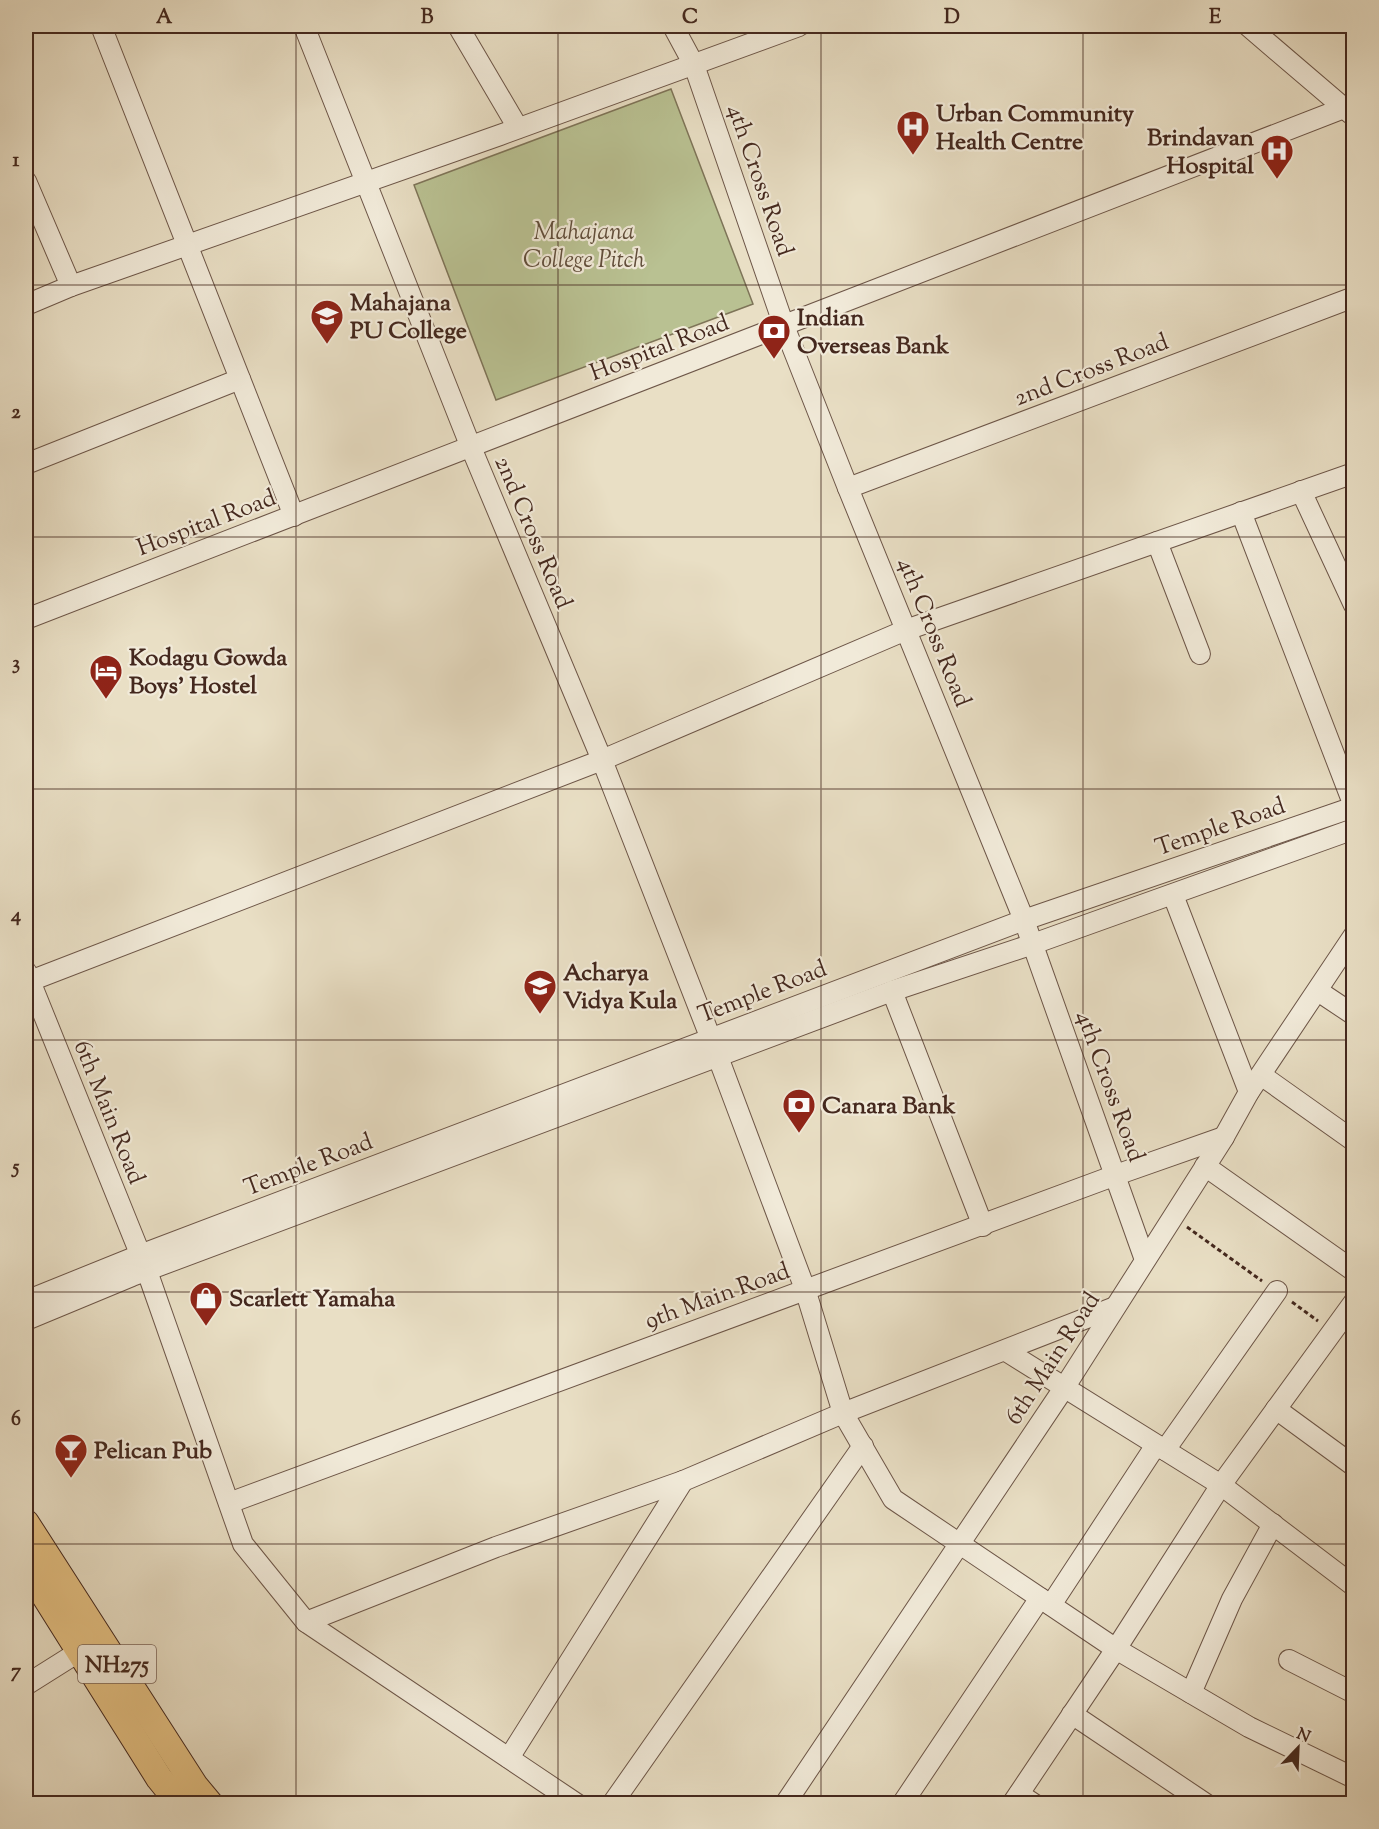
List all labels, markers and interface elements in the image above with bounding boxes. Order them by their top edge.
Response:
text: A [156,4,173,33]
text: B [421,4,434,33]
text: C [682,4,698,33]
text: D [944,4,960,33]
text: E [1209,4,1222,33]
place label: Urban Community Health Centre [936,98,1134,160]
street label: 4th Cross Road [717,100,801,261]
hospital icon: Urban Community Health Centre [895,109,931,156]
place label: Brindavan Hospital [1147,122,1255,184]
hospital icon: Brindavan Hospital [1259,133,1295,180]
text: 1 [13,147,20,176]
park label: Mahajana College Pitch [523,216,645,278]
place label: Mahajana PU College [350,287,467,349]
school or university icon: Mahajana PU College [309,298,345,345]
place label: Indian Overseas Bank [797,302,950,364]
street label: Hospital Road [585,307,735,391]
bank icon: Indian Overseas Bank [756,313,792,360]
street label: 2nd Cross Road [1010,326,1174,416]
text: 2 [11,399,21,428]
street label: 2nd Cross Road [485,451,580,615]
street label: Hospital Road [132,482,282,566]
street label: 4th Cross Road [888,553,979,713]
place label: Kodagu Gowda Boys' Hostel [129,642,288,704]
text: 3 [12,650,20,679]
hotel icon: Kodagu Gowda Boys' Hostel [88,653,124,700]
street label: Temple Road [1151,790,1291,866]
text: 4 [10,902,21,931]
street label: Temple Road [693,953,832,1033]
place label: Acharya Vidya Kula [563,957,678,1019]
school or university icon: Acharya Vidya Kula [522,968,558,1015]
street label: 4th Cross Road [1066,1006,1152,1167]
street label: 6th Main Road [64,1036,153,1190]
bank icon: Canara Bank [781,1087,817,1134]
place label: Canara Bank [822,1090,957,1124]
street label: Temple Road [239,1126,378,1206]
text: 5 [11,1154,20,1183]
street label: 9th Main Road [640,1255,795,1339]
shop icon: Scarlett Yamaha [188,1280,224,1327]
place label: Scarlett Yamaha [229,1283,396,1317]
street label: 6th Main Road [998,1286,1110,1432]
text: 6 [11,1406,21,1435]
bar icon: Pelican Pub [53,1432,89,1479]
place label: Pelican Pub [94,1435,212,1469]
road number: NH275 [78,1645,156,1683]
text: 7 [11,1658,22,1687]
north arrow [1268,1718,1328,1778]
text: N [1293,1723,1313,1750]

